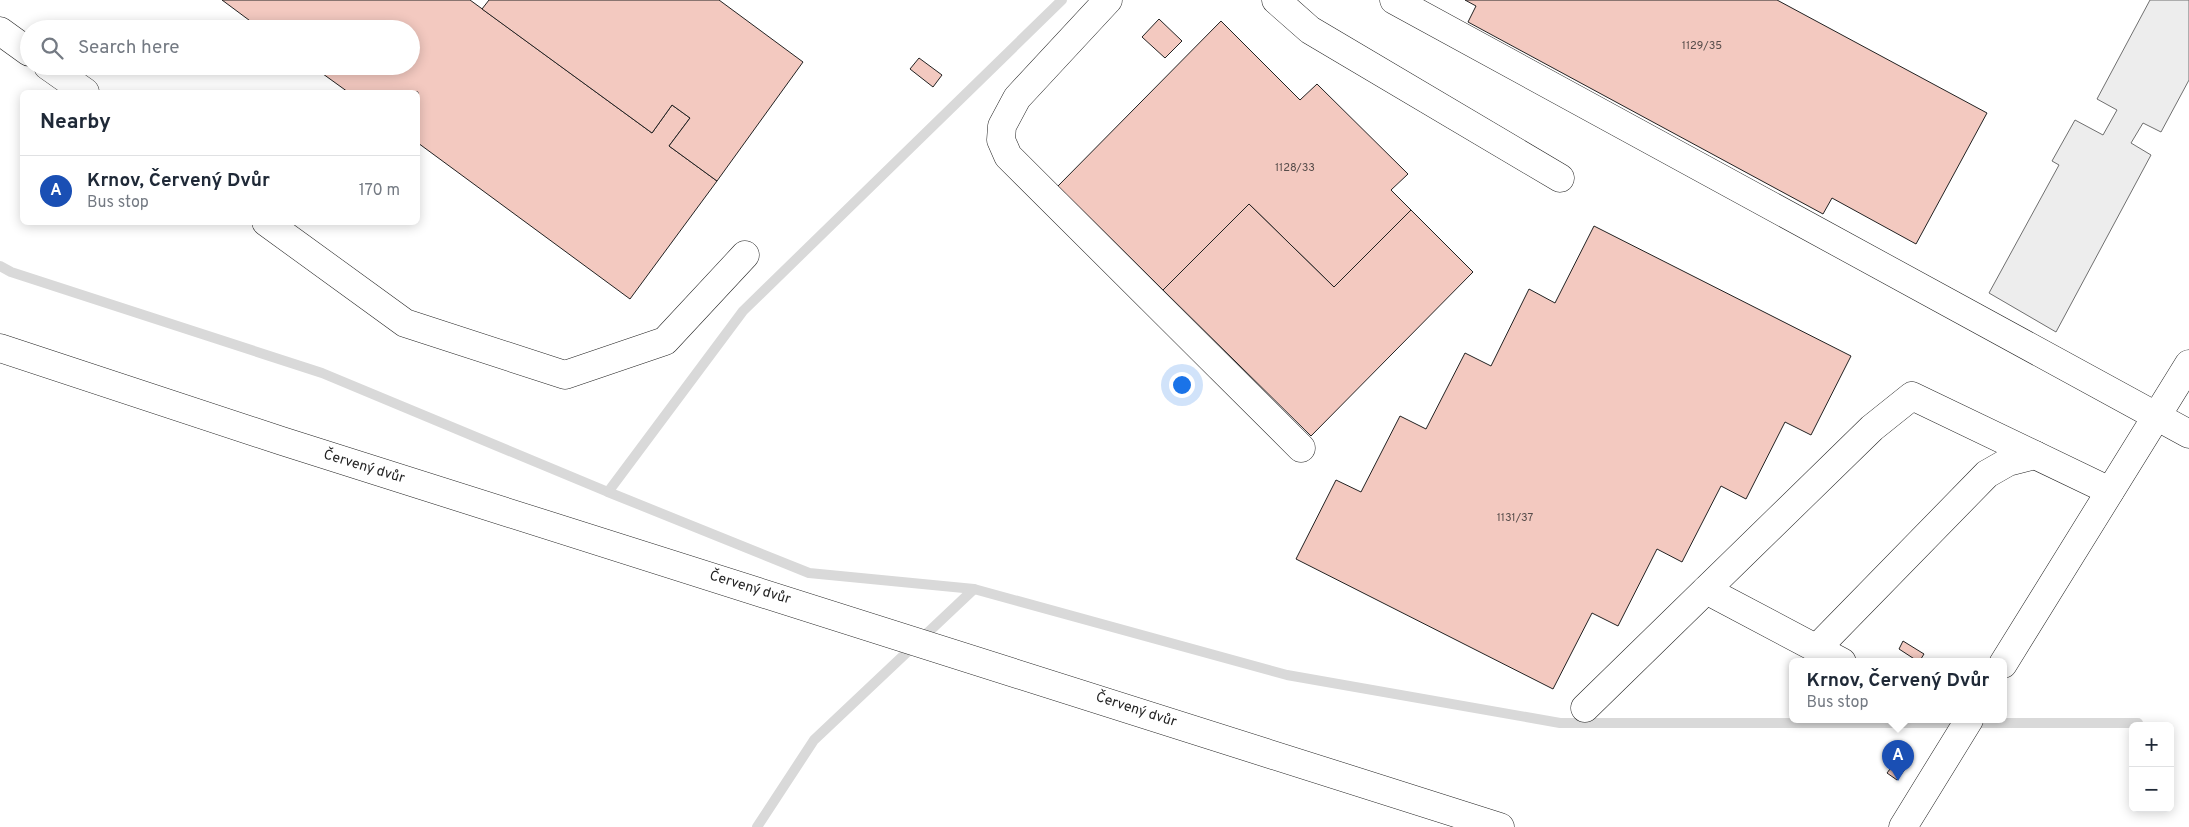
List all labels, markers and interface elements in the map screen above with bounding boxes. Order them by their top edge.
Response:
search box [20,20,420,75]
icon: search [38,34,66,62]
text: Search here [78,36,180,60]
house number: 1129/35 [1682,39,1722,53]
text: Nearby [40,109,111,136]
house number: 1128/33 [1275,161,1315,175]
text: Krnov, Červený Dvůr [87,169,270,193]
text: A [50,181,62,201]
text: 170 m [359,181,400,201]
text: Bus stop [87,193,149,213]
your location [1169,372,1195,398]
street label: Červený dvůr [321,446,407,488]
house number: 1131/37 [1497,511,1534,525]
street label: Červený dvůr [707,567,793,609]
popup [1789,658,2007,723]
text: Krnov, Červený Dvůr [1807,669,1989,693]
street label: Červený dvůr [1093,688,1179,731]
text: Bus stop [1807,693,1868,713]
map controls [2129,722,2174,812]
button: + [2129,722,2174,767]
pin: A [1882,740,1914,781]
button: − [2129,767,2174,812]

